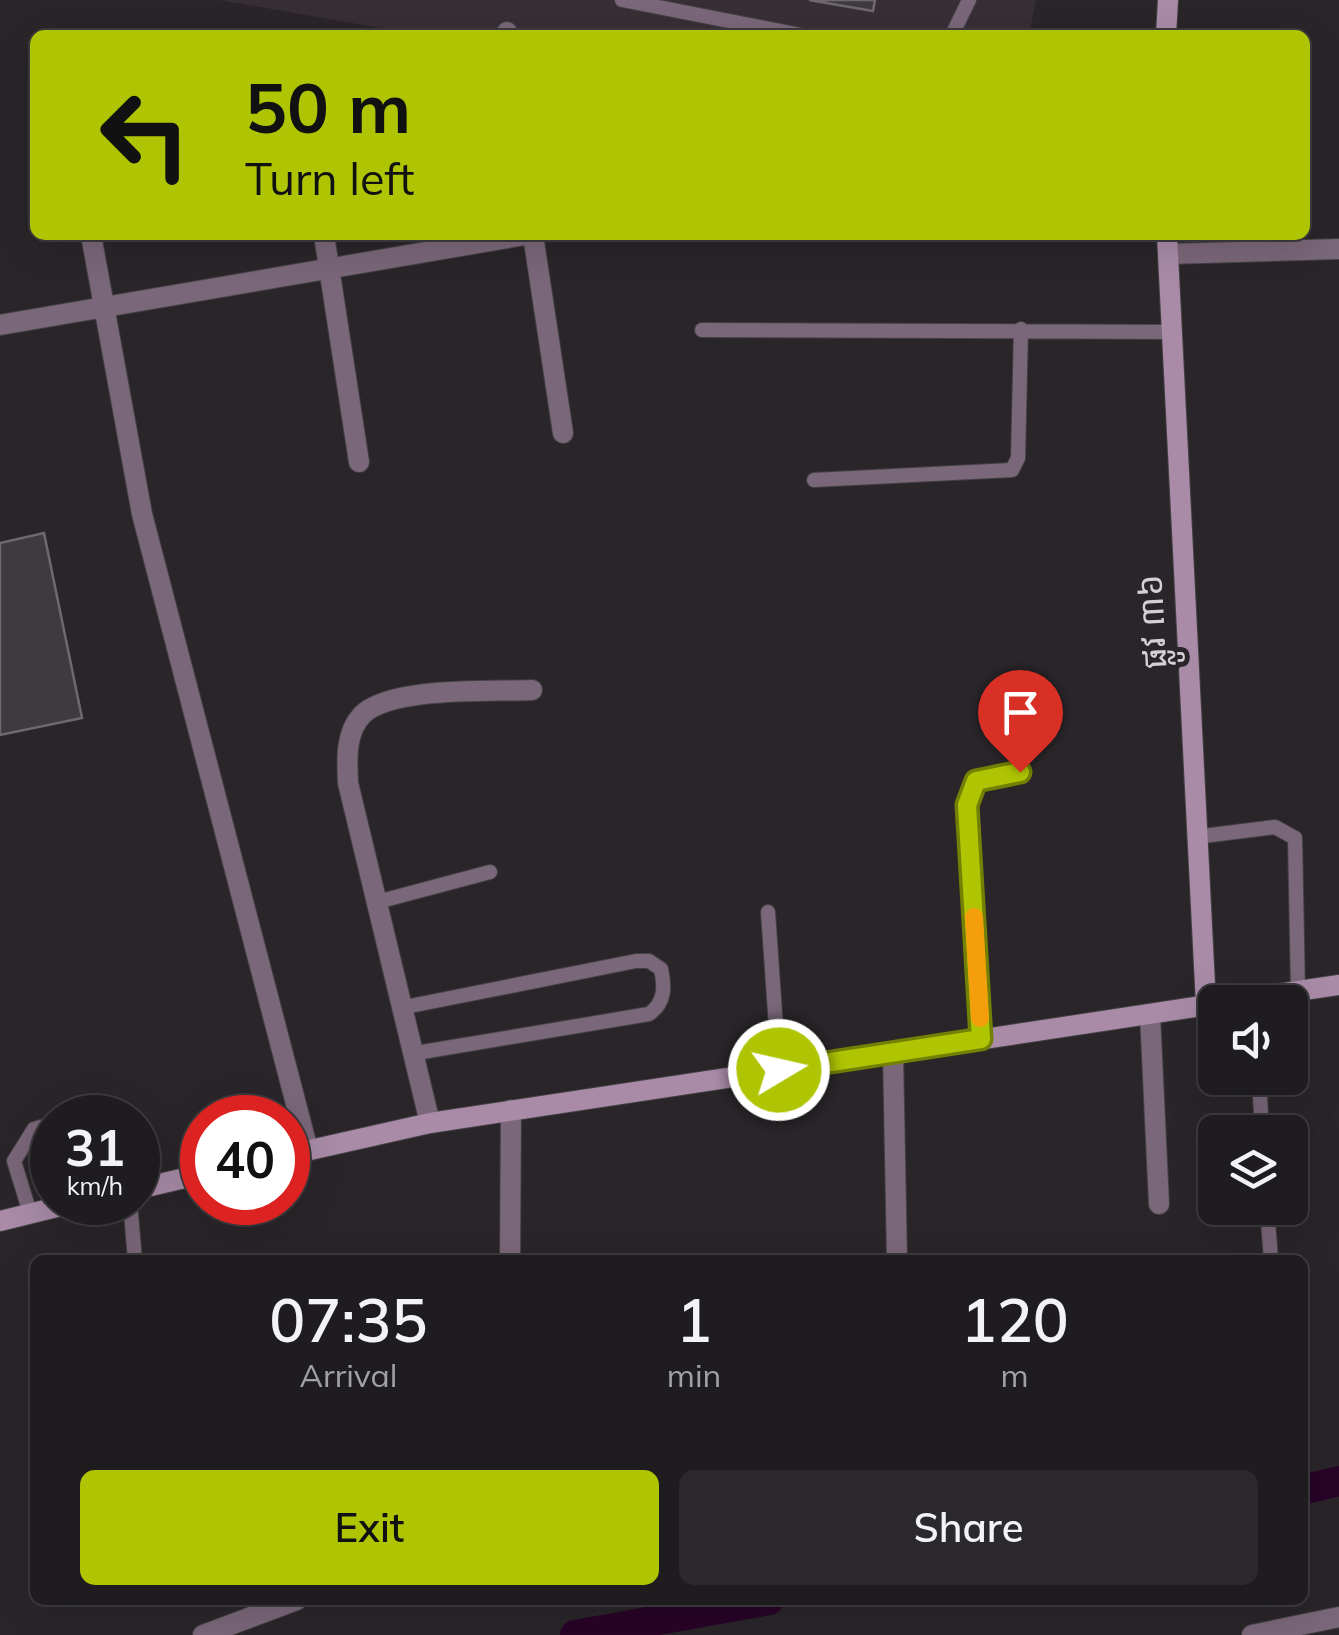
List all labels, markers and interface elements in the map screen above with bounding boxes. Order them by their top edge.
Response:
text: 50 m [245,63,411,151]
icon: left [80,70,210,200]
text: Turn left [245,150,414,206]
street label: ផ្លូវ ៣៦ [1127,573,1186,671]
pin [978,670,1063,773]
icon: arrive [993,685,1048,740]
map controls [1198,985,1308,1225]
button: sound [1198,985,1308,1095]
position arrow [727,1018,831,1122]
speed limit sign: 40 [180,1095,310,1225]
button: layers [1198,1115,1308,1225]
text: 31 [65,1116,125,1179]
text: km/h [67,1170,123,1201]
text: 07:35 [269,1282,428,1357]
text: 1 [676,1282,712,1357]
text: 120 [961,1282,1069,1357]
text: Arrival [300,1355,397,1395]
text: min [667,1355,721,1395]
text: m [1001,1355,1029,1395]
button: Exit [80,1470,659,1585]
button: Share [679,1470,1258,1585]

